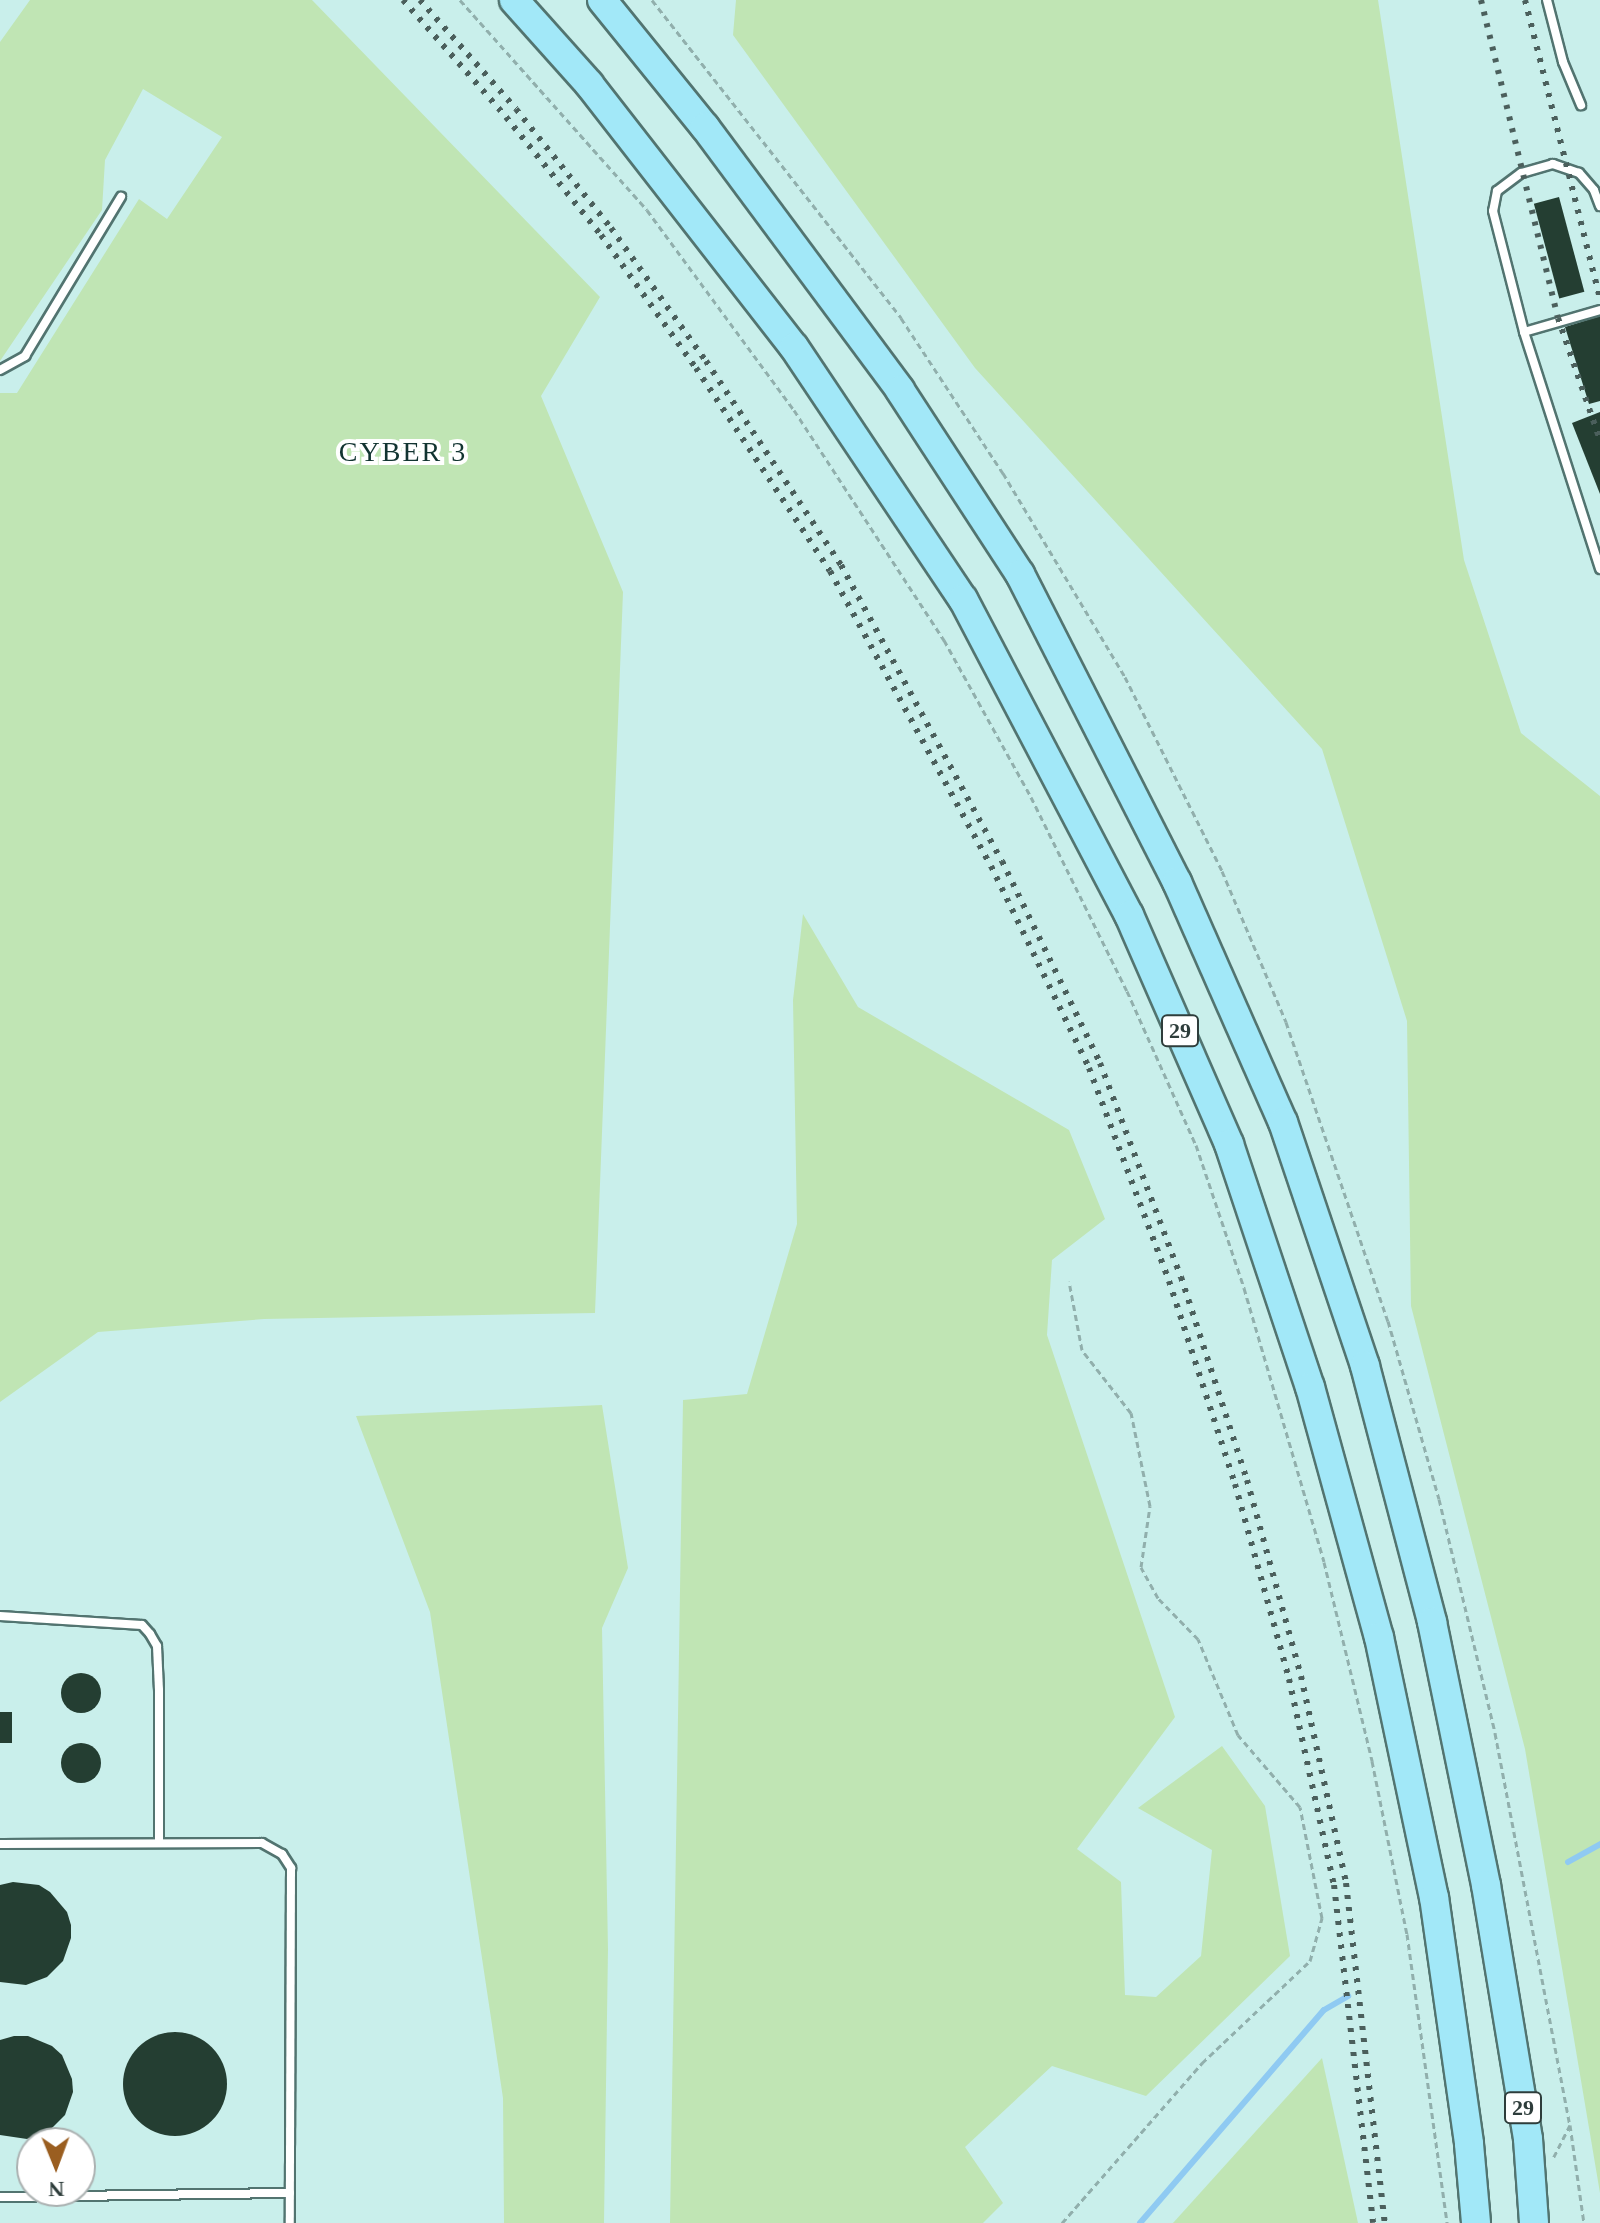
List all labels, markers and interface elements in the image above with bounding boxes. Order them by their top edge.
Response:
district label: CYBER 3 [339,435,467,469]
road number: 29 [1160,1013,1200,1049]
road number: 29 [1503,2090,1543,2126]
north arrow [16,2127,96,2207]
text: N [48,2177,65,2202]

